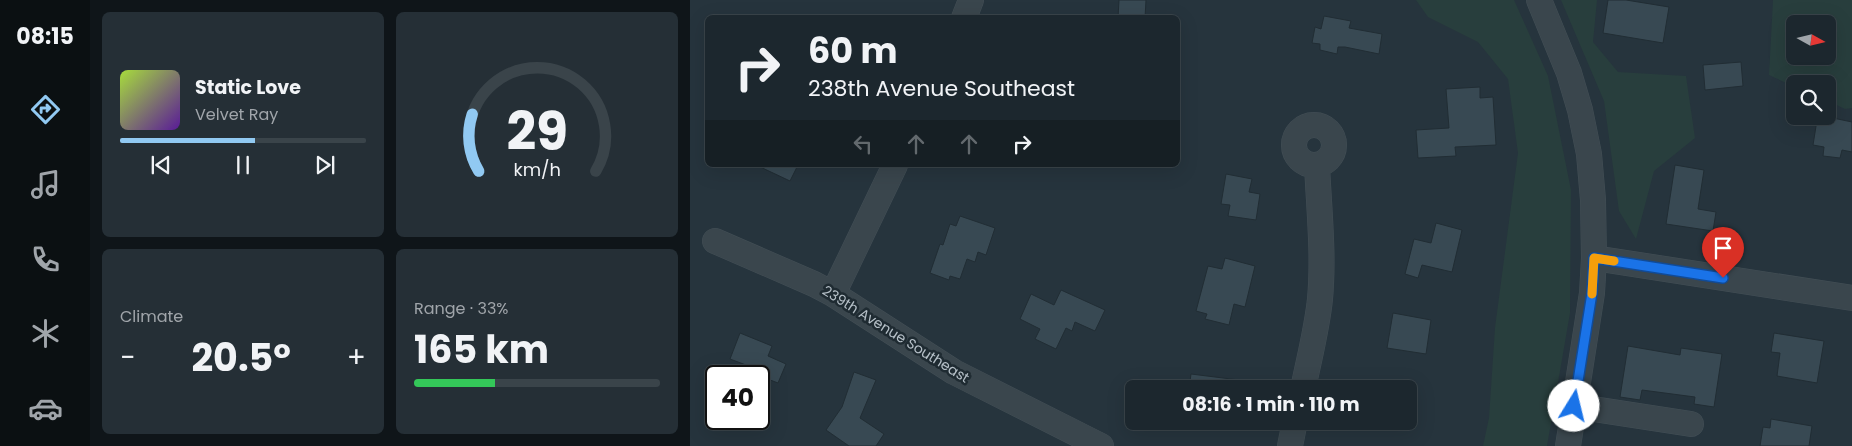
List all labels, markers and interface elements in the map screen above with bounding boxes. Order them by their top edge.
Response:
north arrow [1786,15,1836,65]
map controls [1786,15,1836,125]
text: 08:15 [16,21,74,52]
text: 60 m [808,26,898,75]
icon: right [725,35,790,100]
text: 238th Avenue Southeast [808,73,1075,104]
text: Static Love [195,74,301,101]
button: search [1786,75,1836,125]
icon: directions [28,92,63,127]
text: 29 [506,95,568,168]
text: Velvet Ray [195,103,278,126]
icon: left [849,130,877,158]
icon: ahead [902,130,930,158]
icon: ahead [955,130,983,158]
icon: right [1008,130,1036,158]
icon: previous [147,151,175,179]
icon: pause [229,151,257,179]
icon: next [311,151,339,179]
text: km/h [513,157,561,182]
icon: music [28,167,63,202]
pin [1702,227,1744,278]
icon: arrive [1709,234,1737,262]
icon: phone [28,242,63,277]
street label: 239th Avenue Southeast [819,280,973,388]
text: Range · 33% [414,297,508,320]
text: Climate [120,305,183,328]
icon: climate [28,316,63,351]
text: 165 km [414,323,549,376]
text: 20.5° [191,331,291,384]
text: − [120,338,135,377]
text: + [347,338,366,377]
speed limit sign: 40 [705,365,770,430]
position arrow [1547,379,1599,431]
icon: car [28,391,63,426]
text: 08:16 · 1 min · 110 m [1182,391,1360,418]

